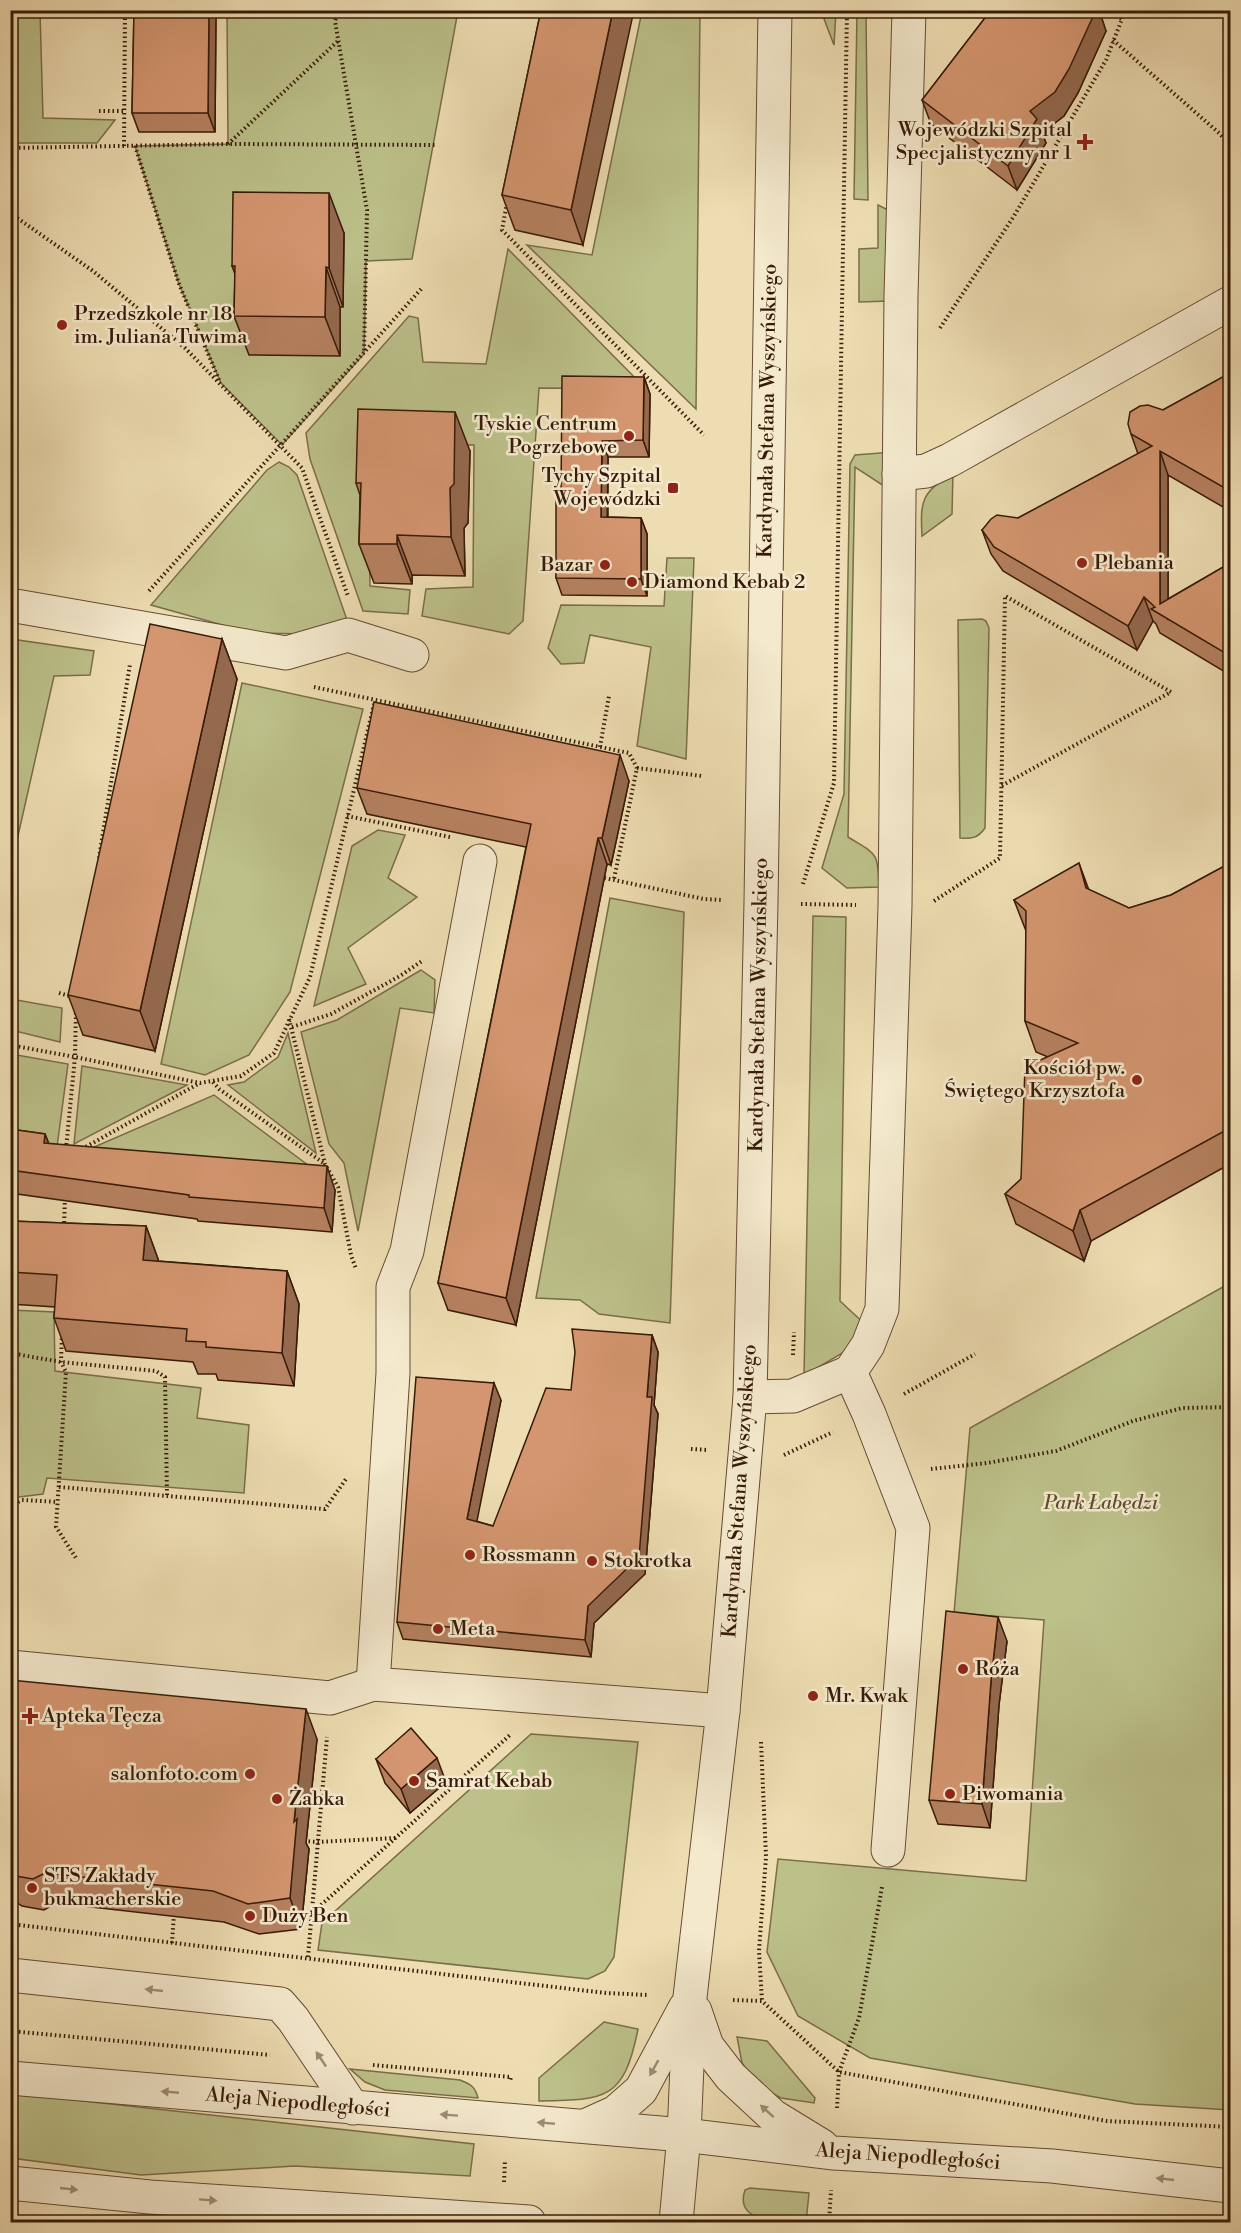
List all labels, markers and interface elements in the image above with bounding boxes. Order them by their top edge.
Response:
place label: Wojewódzki Szpital Specjalistyczny nr 1 [896,118,1072,166]
marker: Wojewódzki Szpital Specjalistyczny nr 1 [1076,133,1094,151]
street label: Kardynała Stefana Wyszyńskiego [753,264,783,558]
place label: Przedszkole nr 18 im. Juliana Tuwima [74,302,248,350]
marker: Przedszkole nr 18 im. Juliana Tuwima [55,318,69,332]
place label: Tyskie Centrum Pogrzebowe [474,412,617,460]
marker: Tyskie Centrum Pogrzebowe [622,429,636,443]
place label: Tychy Szpital Wojewódzki [541,464,661,512]
marker: Tychy Szpital Wojewódzki [666,481,680,495]
place label: Plebania [1094,551,1175,576]
place label: Bazar [539,553,593,578]
marker: Plebania [1075,556,1089,570]
marker: Bazar [598,558,612,572]
place label: Diamond Kebab 2 [644,570,805,595]
marker: Diamond Kebab 2 [625,575,639,589]
street label: Kardynała Stefana Wyszyńskiego [744,858,774,1152]
place label: Kościół pw. Świętego Krzysztofa [945,1056,1126,1104]
marker: Kościół pw. Świętego Krzysztofa [1130,1073,1144,1087]
street label: Kardynała Stefana Wyszyńskiego [717,1343,763,1639]
park label: Park Łabędzi [1043,1491,1159,1516]
place label: Rossmann [482,1543,576,1568]
marker: Rossmann [463,1548,477,1562]
place label: Stokrotka [604,1549,693,1574]
marker: Stokrotka [585,1554,599,1568]
place label: Meta [450,1617,496,1642]
marker: Meta [431,1622,445,1636]
place label: Róża [975,1657,1021,1682]
marker: Róża [956,1662,970,1676]
place label: Mr. Kwak [825,1684,909,1709]
marker: Mr. Kwak [806,1689,820,1703]
place label: Apteka Tęcza [41,1704,163,1729]
marker: Apteka Tęcza [23,1709,37,1723]
place label: salonfoto.com [111,1762,238,1787]
marker: salonfoto.com [243,1767,257,1781]
place label: Samrat Kebab [426,1769,553,1794]
marker: Samrat Kebab [407,1774,421,1788]
place label: Piwomania [962,1782,1064,1807]
place label: Żabka [289,1786,346,1812]
marker: Piwomania [943,1787,957,1801]
marker: Żabka [270,1792,284,1806]
place label: STS Zakłady bukmacherskie [44,1864,181,1912]
marker: STS Zakłady bukmacherskie [25,1881,39,1895]
place label: Duży Ben [262,1904,349,1929]
marker: Duży Ben [243,1909,257,1923]
one-way arrow [145,1985,164,1995]
one-way arrow [315,2052,327,2068]
one-way arrow [649,2060,659,2077]
street label: Aleja Niepodległości [204,2082,392,2124]
one-way arrow [160,2087,179,2097]
one-way arrow [760,2105,775,2118]
one-way arrow [439,2110,458,2120]
one-way arrow [537,2118,556,2128]
street label: Aleja Niepodległości [814,2138,1002,2176]
one-way arrow [1155,2174,1174,2184]
one-way arrow [59,2184,78,2194]
one-way arrow [199,2196,218,2205]

